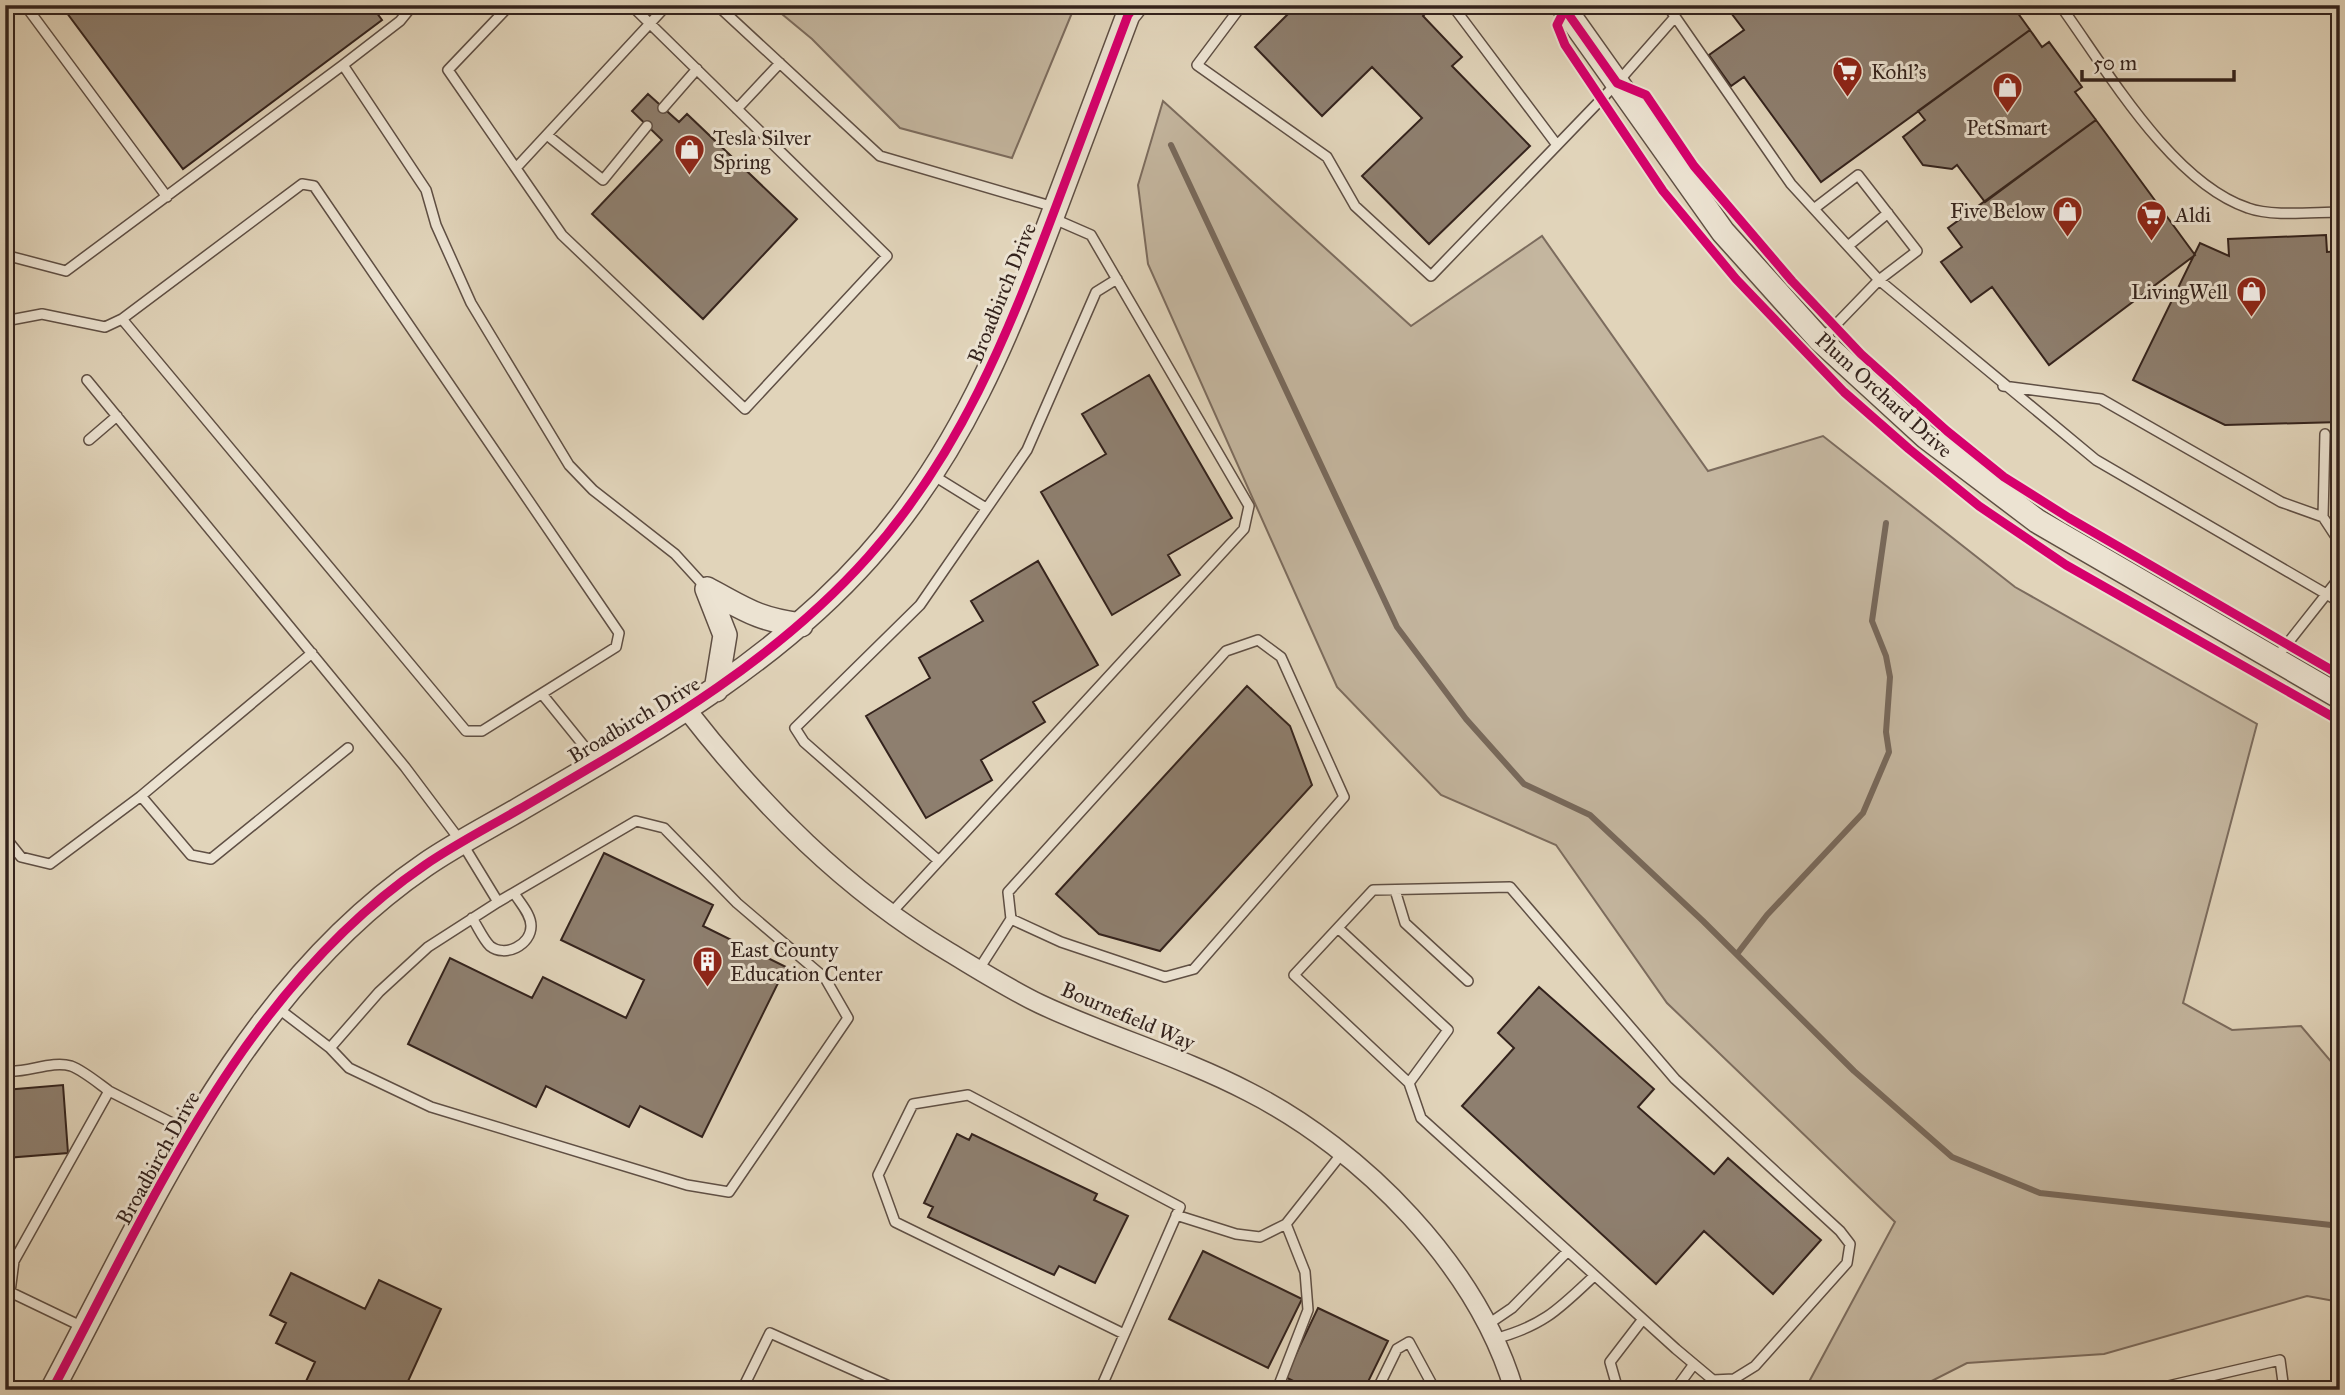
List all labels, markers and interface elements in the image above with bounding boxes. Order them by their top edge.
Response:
scale bar [2082,38,2235,82]
text: 50 m [2093,50,2138,76]
supermarket icon: Kohl's [1831,55,1865,99]
place label: Kohl's [1871,59,1926,85]
shop icon: PetSmart [1990,71,2024,115]
place label: PetSmart [1966,115,2048,141]
place label: Tesla Silver Spring [713,125,811,175]
shop icon: Tesla Silver Spring [673,133,707,177]
shop icon: Five Below [2051,194,2085,238]
place label: Five Below [1950,198,2045,224]
supermarket icon: Aldi [2135,198,2169,242]
place label: Aldi [2174,202,2211,228]
street label: Broadbirch Drive [962,219,1042,367]
shop icon: LivingWell [2234,275,2268,319]
place label: LivingWell [2131,279,2228,305]
street label: Plum Orchard Drive [1810,327,1958,464]
street label: Broadbirch Drive [563,670,705,770]
place label: East County Education Center [730,937,883,987]
building icon: East County Education Center [690,945,724,989]
street label: Bournefield Way [1057,976,1200,1056]
street label: Broadbirch Drive [111,1086,206,1229]

